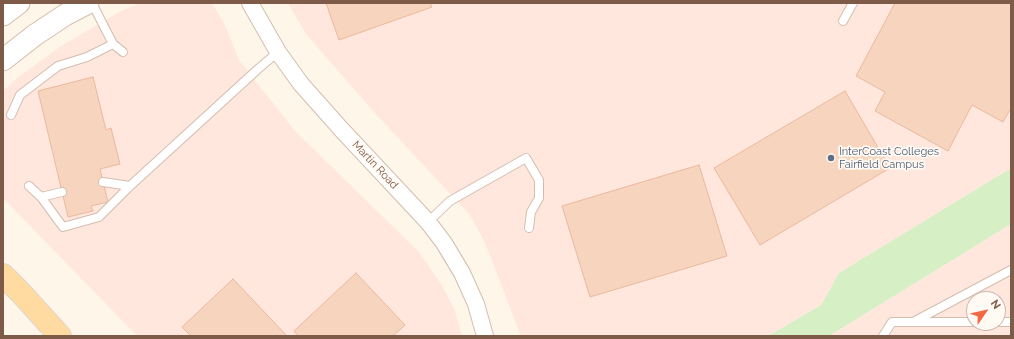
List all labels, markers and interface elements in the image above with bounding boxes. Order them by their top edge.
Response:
street label: Martin Road [349,138,401,192]
place label: InterCoast Colleges Fairfield Campus [839,145,939,171]
marker: InterCoast Colleges Fairfield Campus [826,153,836,163]
north arrow [966,291,1006,331]
text: N [988,297,1003,312]

